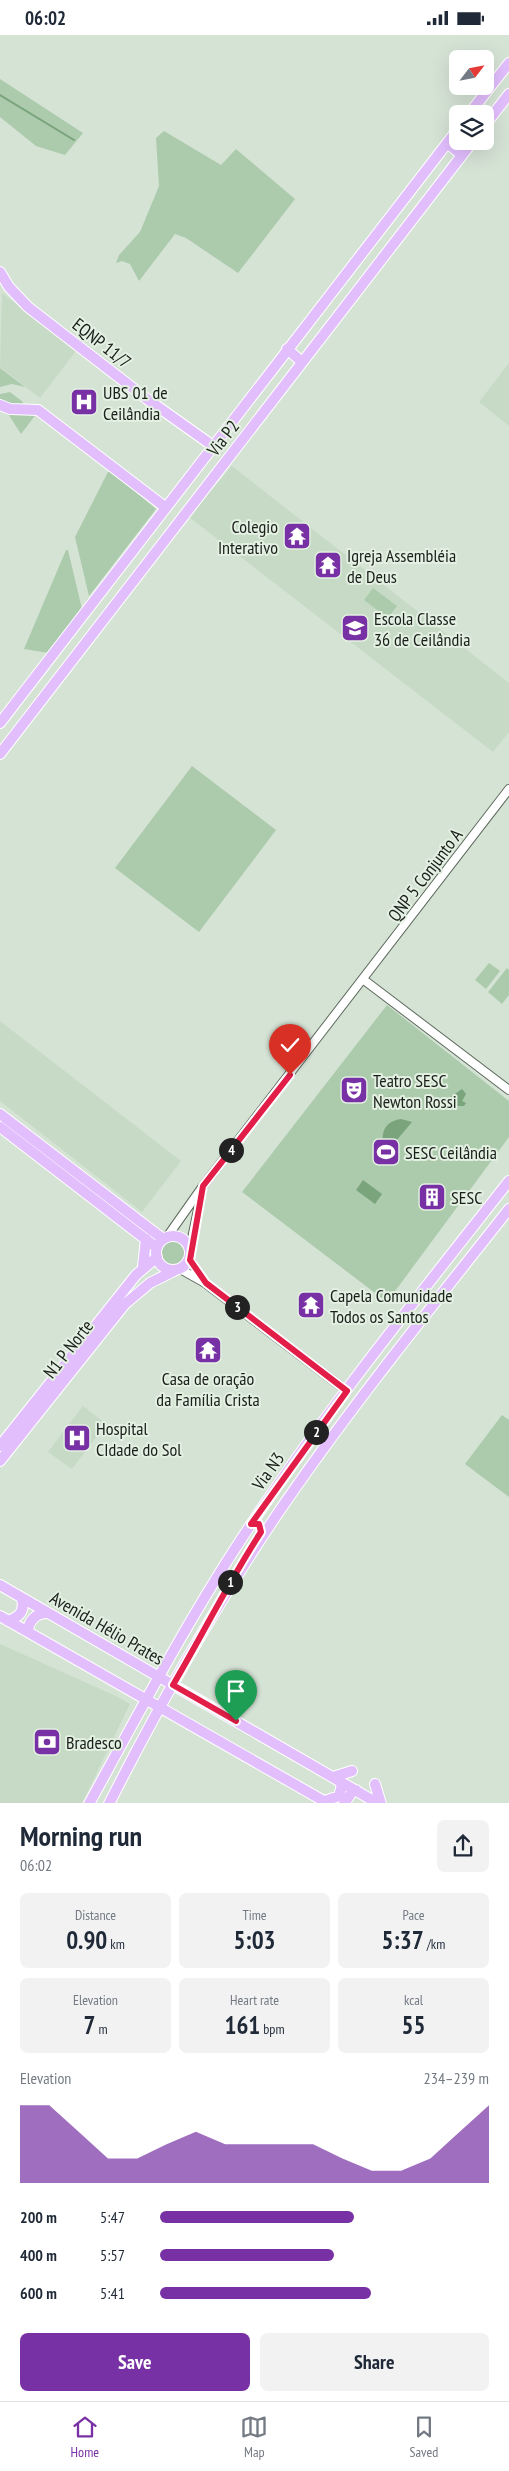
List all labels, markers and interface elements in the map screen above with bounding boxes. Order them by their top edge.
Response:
text: 06:02 [25,6,66,30]
north arrow [449,50,494,95]
map controls [449,50,494,150]
button: layers [449,105,494,150]
street label: EQNP 11/7 [68,313,136,373]
place label: UBS 01 de Ceilândia [103,381,168,425]
hospital icon: UBS 01 de Ceilândia [69,387,99,417]
street label: Via P2 [201,415,244,461]
place label: Colegio Interativo [218,515,278,559]
temple icon: Colegio Interativo [282,521,312,551]
place label: Igreja Assembléia de Deus [347,544,456,588]
temple icon: Igreja Assembléia de Deus [313,550,343,580]
place label: Escola Classe 36 de Ceilândia [374,607,470,651]
school or university icon: Escola Classe 36 de Ceilândia [340,613,370,643]
street label: QNP 5 Conjunto A [383,824,468,926]
pin [269,1024,311,1075]
icon: check [276,1031,304,1059]
place label: Teatro SESC Newton Rossi [373,1069,457,1113]
theatre icon: Teatro SESC Newton Rossi [339,1075,369,1105]
pin: 4 [218,1137,244,1163]
sports icon: SESC Ceilândia [371,1137,401,1167]
text: 4 [228,1141,235,1159]
place label: SESC Ceilândia [405,1141,497,1164]
building icon: SESC [417,1182,447,1212]
place label: SESC [451,1186,482,1209]
place label: Capela Comunidade Todos os Santos [330,1284,453,1328]
temple icon: Capela Comunidade Todos os Santos [296,1290,326,1320]
pin: 3 [224,1295,250,1319]
text: 3 [234,1298,241,1316]
street label: N1 P Norte [38,1315,98,1383]
temple icon: Casa de oração da Família Crista [193,1335,223,1365]
place label: Casa de oração da Família Crista [156,1367,260,1411]
place label: Hospital CIdade do Sol [96,1417,182,1461]
pin: 2 [304,1419,328,1445]
hospital icon: Hospital CIdade do Sol [62,1423,92,1453]
text: 2 [313,1423,320,1441]
street label: Via N3 [246,1448,289,1495]
pin: 1 [218,1569,242,1595]
text: 1 [227,1573,234,1591]
street label: Avenida Hélio Prates [46,1586,168,1670]
pin [215,1670,257,1721]
icon: arrive [222,1677,250,1705]
bank icon: Bradesco [32,1727,62,1757]
place label: Bradesco [66,1731,122,1754]
text: Morning run [20,1817,142,1854]
button: share [437,1820,489,1872]
text: 06:02 [20,1855,52,1875]
text: Distance [75,1906,116,1924]
text: Time [242,1906,267,1924]
text: Pace [402,1906,425,1924]
text: 0.90 [66,1924,107,1956]
text: 5:03 [233,1924,276,1956]
text: 5:37 [382,1924,424,1956]
text: km [107,1935,125,1953]
text: /km [424,1935,445,1953]
text: Elevation [73,1991,118,2009]
text: Heart rate [230,1991,279,2009]
text: kcal [404,1991,423,2009]
text: 7 [83,2009,95,2041]
text: 161 [224,2009,260,2041]
text: 55 [402,2009,425,2041]
text: m [95,2020,108,2038]
text: bpm [260,2020,285,2038]
text: Elevation [20,2068,71,2088]
text: 234–239 m [424,2068,489,2088]
text: 200 m [20,2207,57,2227]
text: 5:47 [100,2207,125,2227]
text: 400 m [20,2245,57,2265]
text: 5:57 [100,2245,125,2265]
text: 600 m [20,2283,57,2303]
text: 5:41 [100,2283,125,2303]
button: Save [20,2333,250,2391]
button: Share [260,2333,489,2391]
tab: Home [71,2413,99,2461]
tab: Map [240,2413,268,2461]
tab: Saved [410,2413,438,2461]

